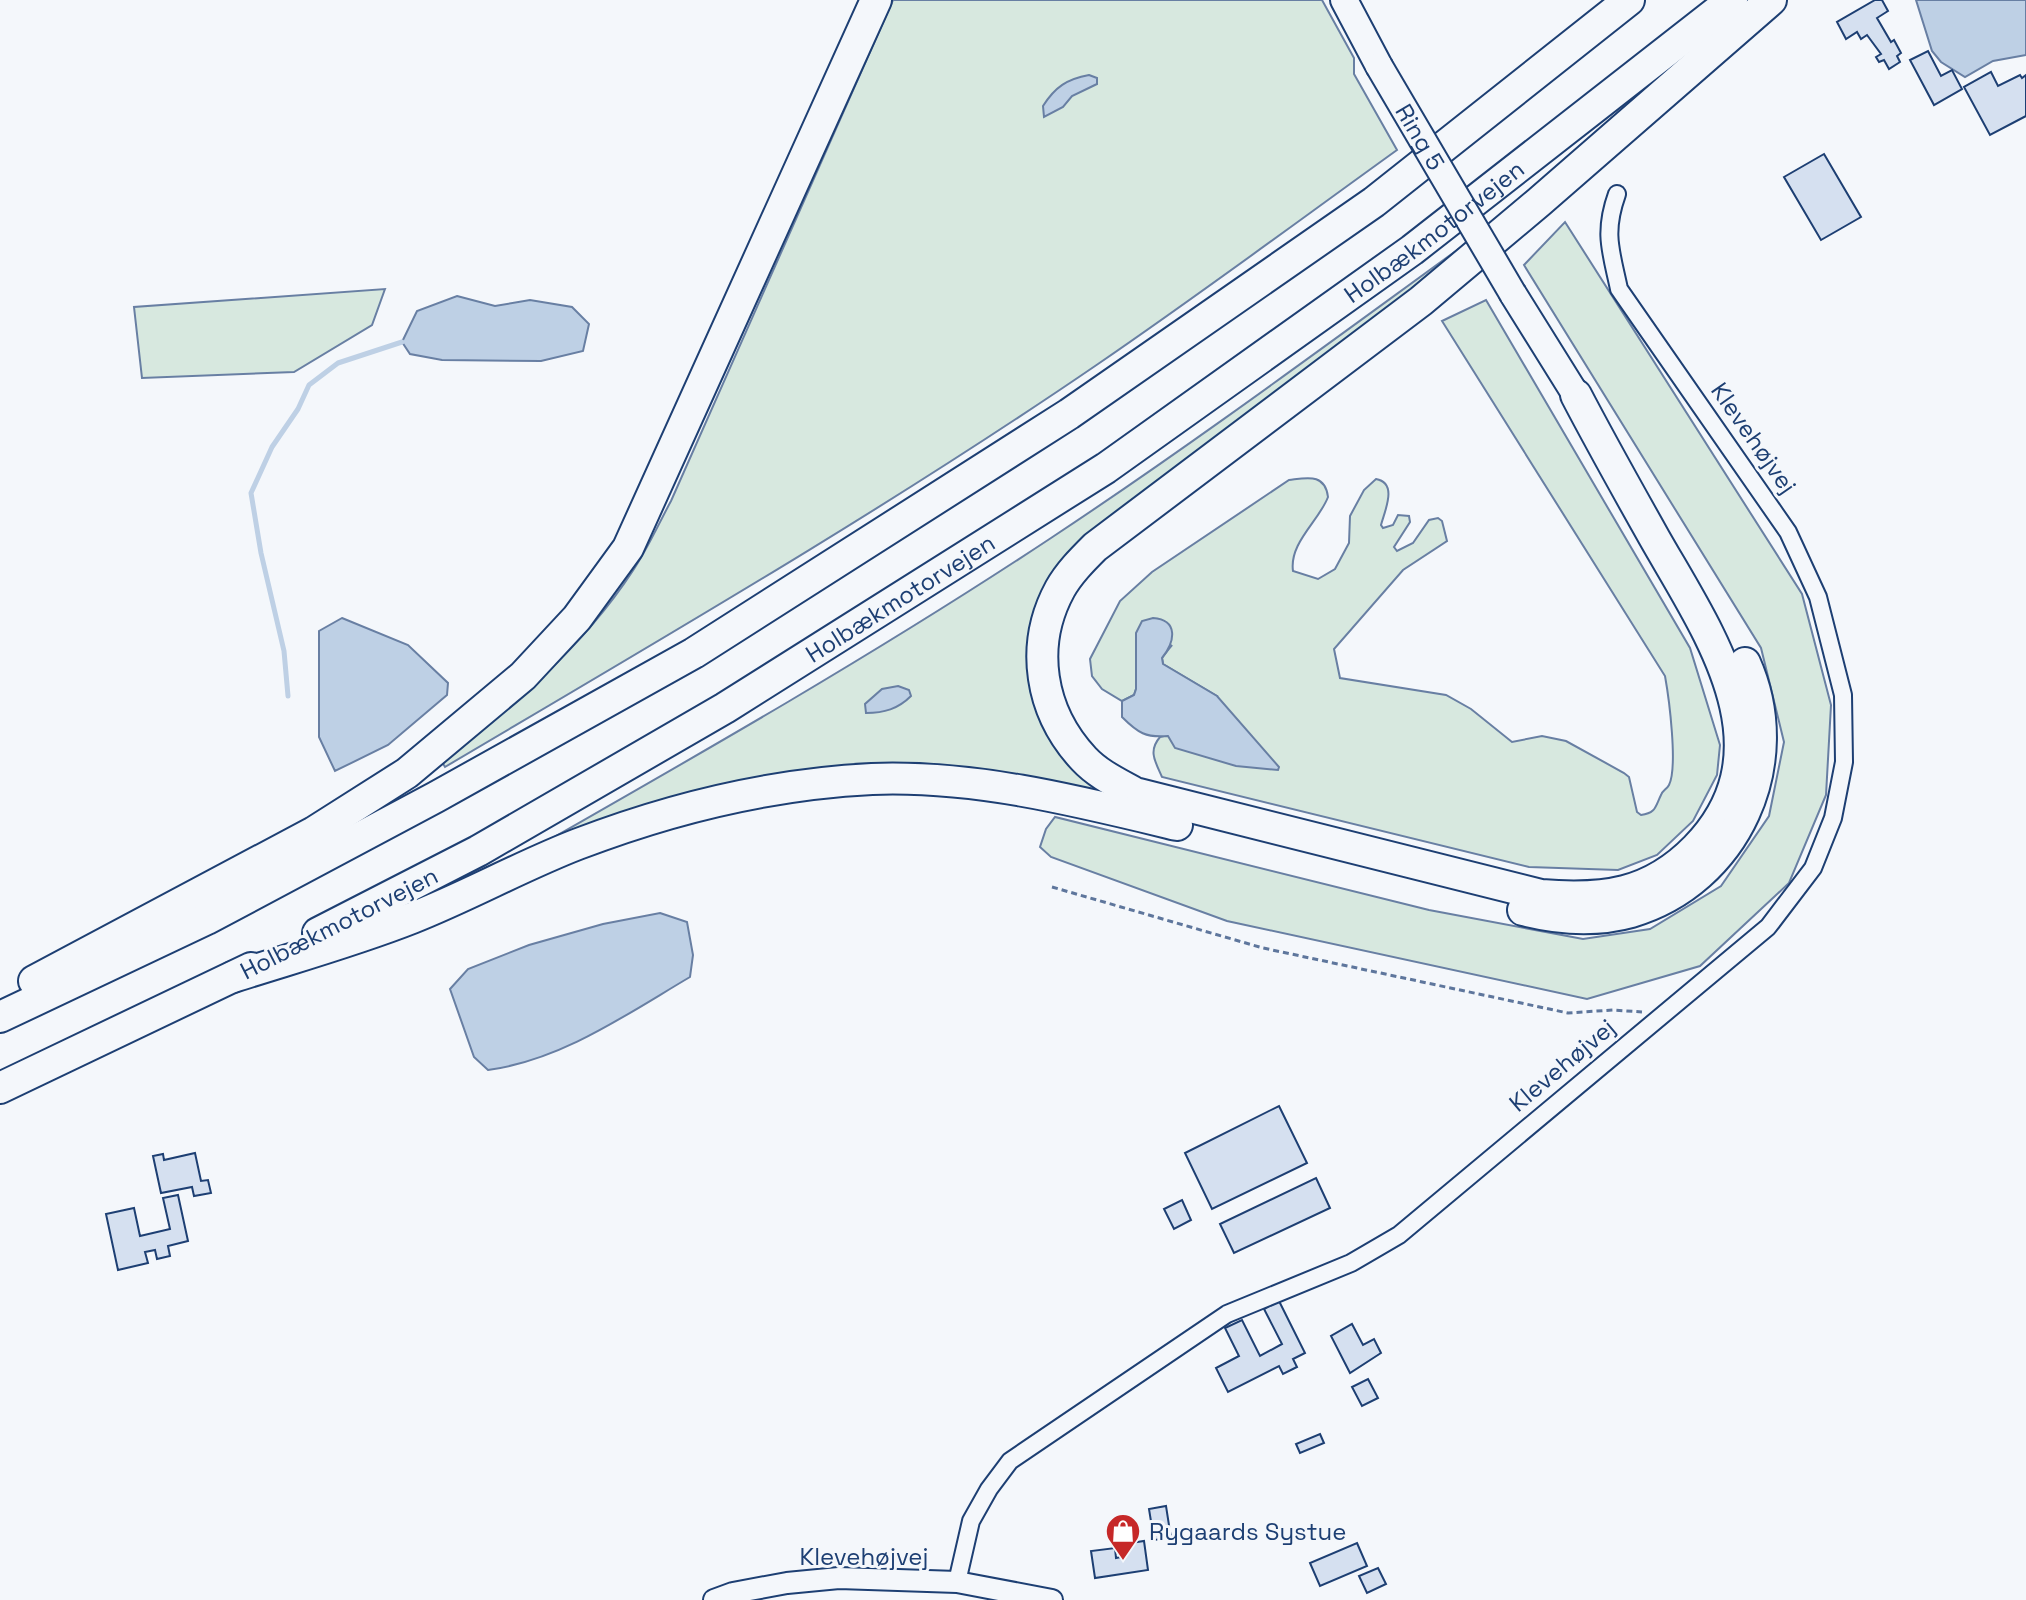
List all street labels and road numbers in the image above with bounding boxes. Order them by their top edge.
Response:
street label: Ring 5 [1389,98,1452,175]
street label: Holbækmotorvejen [1338,153,1530,309]
street label: Klevehøjvej [1704,376,1804,500]
street label: Holbækmotorvejen [799,527,1001,669]
street label: Holbækmotorvejen [235,860,443,986]
street label: Klevehøjvej [1503,1012,1621,1118]
street label: Klevehøjvej [800,1541,928,1572]

